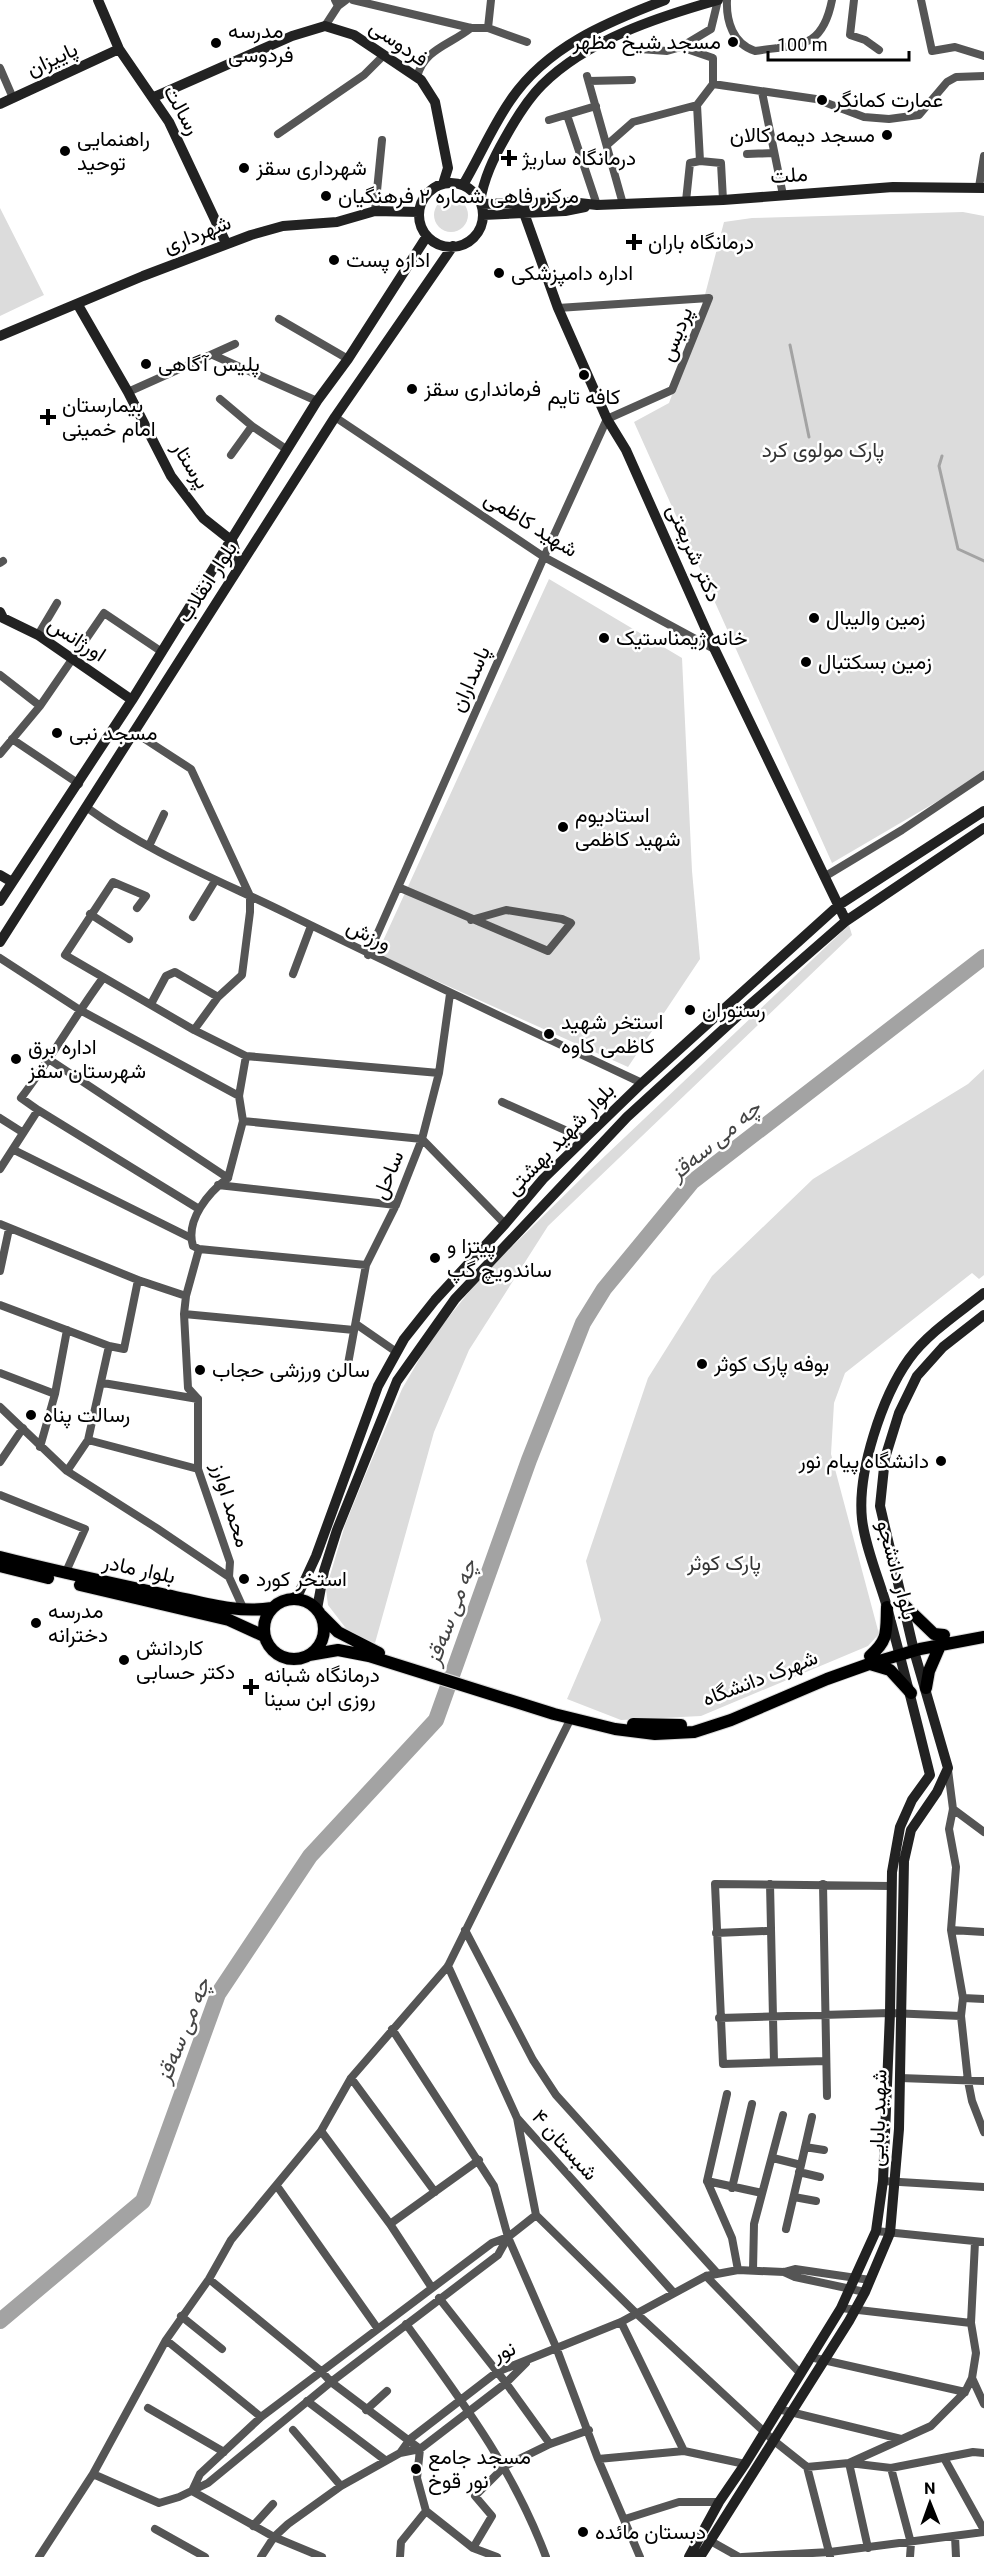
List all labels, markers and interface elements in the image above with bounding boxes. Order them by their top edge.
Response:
street label: فردوسی [365,14,433,72]
place label: مدرسه فردوسی [228,19,294,68]
scale bar [768,24,909,62]
place label: مسجد شیخ مظهر [571,30,721,56]
text: 100 m [777,34,828,55]
marker: مسجد شیخ مظهر [726,35,740,49]
marker: مدرسه فردوسی [209,36,223,50]
street label: پاییزان [23,37,82,83]
street label: رسالت [158,81,205,140]
place label: عمارت کمانگر [833,88,943,113]
marker: عمارت کمانگر [815,93,829,107]
place label: مسجد دیمه کالان [730,123,875,147]
place label: راهنمایی توحید [77,127,150,176]
marker: مسجد دیمه کالان [880,128,894,142]
marker: راهنمایی توحید [58,144,72,158]
place label: درمانگاه ساریژ [521,146,636,171]
marker: درمانگاه ساریژ [500,149,518,167]
place label: شهرداری سقز [255,156,367,181]
marker: شهرداری سقز [237,161,251,175]
street label: ملت [770,162,808,188]
place label: مرکز رفاهی شماره ۲ فرهنگیان [338,184,579,209]
marker: مرکز رفاهی شماره ۲ فرهنگیان [319,189,333,203]
street label: شهرداری [160,210,235,259]
place label: درمانگاه باران [648,230,754,255]
marker: درمانگاه باران [625,233,643,251]
place label: اداره پست [346,248,430,274]
marker: اداره پست [327,253,341,267]
place label: اداره دامپزشکی [511,261,633,287]
marker: اداره دامپزشکی [492,266,506,280]
street label: پردیس [654,303,700,365]
place label: پلیس آگاهی [158,352,260,378]
marker: پلیس آگاهی [139,357,153,371]
marker: کافه تایم [577,368,591,382]
place label: فرمانداری سقز [423,377,541,402]
marker: فرمانداری سقز [405,382,419,396]
place label: کافه تایم [548,385,620,411]
place label: بیمارستان امام خمینی [62,393,156,443]
marker: بیمارستان امام خمینی [39,408,57,426]
street label: پرستار [165,436,215,494]
park label: پارک مولوی کرد [762,438,884,464]
street label: شهید کاظمی [479,486,582,563]
street label: دکتر شریعتی [661,500,726,606]
street label: بلوار انقلاب [172,537,243,628]
place label: زمین والیبال [826,606,926,631]
street label: اورژانس [43,611,110,667]
marker: زمین والیبال [807,611,821,625]
place label: خانه ژیمناستیک [616,626,747,651]
marker: خانه ژیمناستیک [597,631,611,645]
street label: پاسداران [445,642,497,716]
place label: زمین بسکتبال [818,650,932,675]
marker: زمین بسکتبال [799,655,813,669]
place label: مسجد نبی [69,721,157,745]
marker: مسجد نبی [50,726,64,740]
place label: استادیوم شهید کاظمی [575,803,680,852]
marker: استادیوم شهید کاظمی [556,820,570,834]
street label: ورزش [342,914,395,957]
place label: رستوران [702,998,766,1023]
marker: رستوران [683,1003,697,1017]
place label: استخر شهید کاظمی کاوه [561,1010,663,1059]
marker: استخر شهید کاظمی کاوه [542,1027,556,1041]
place label: اداره برق شهرستان سقز [27,1035,146,1084]
marker: اداره برق شهرستان سقز [9,1052,23,1066]
street label: بلوار شهید بهشتی [501,1078,620,1201]
water label: چە می سەقز [663,1094,768,1188]
street label: ساحل [367,1147,409,1203]
place label: پیتزا و ساندویچ گپ [447,1234,552,1284]
marker: پیتزا و ساندویچ گپ [428,1251,442,1265]
place label: بوفه پارک کوثر [713,1352,829,1378]
marker: بوفه پارک کوثر [695,1357,709,1371]
place label: سالن ورزشی حجاب [212,1358,370,1383]
marker: سالن ورزشی حجاب [193,1363,207,1377]
place label: رسالت پناه [43,1403,130,1429]
marker: رسالت پناه [24,1408,38,1422]
place label: دانشگاه پیام نور [798,1449,929,1475]
marker: دانشگاه پیام نور [934,1454,948,1468]
street label: محمد اوارز [206,1459,255,1550]
street label: بلوار دانشجو [871,1518,922,1623]
street label: بلوار مادر [99,1549,177,1589]
park label: پارک کوثر [686,1551,761,1577]
water label: چە می سەقز [420,1555,484,1671]
place label: استخر کورد [256,1567,347,1592]
marker: استخر کورد [237,1572,251,1586]
place label: مدرسه دخترانه [48,1599,108,1648]
marker: مدرسه دخترانه [29,1616,43,1630]
place label: کاردانش دکتر حسابی [136,1636,235,1685]
street label: شهرک دانشگاه [699,1645,821,1712]
marker: کاردانش دکتر حسابی [117,1653,131,1667]
place label: درمانگاه شبانه روزی ابن سینا [264,1663,380,1712]
marker: درمانگاه شبانه روزی ابن سینا [242,1678,260,1696]
water label: چە می سەقز [150,1973,218,2089]
street label: شهید بابایی [864,2069,893,2167]
street label: شبستان ۴ [527,2105,603,2185]
street label: نور [488,2336,519,2368]
place label: مسجد جامع نور قوخ [428,2445,531,2495]
marker: مسجد جامع نور قوخ [409,2462,423,2476]
north arrow [900,2473,960,2533]
text: N [924,2479,936,2498]
place label: دبستان مائده [595,2520,706,2544]
marker: دبستان مائده [576,2525,590,2539]

